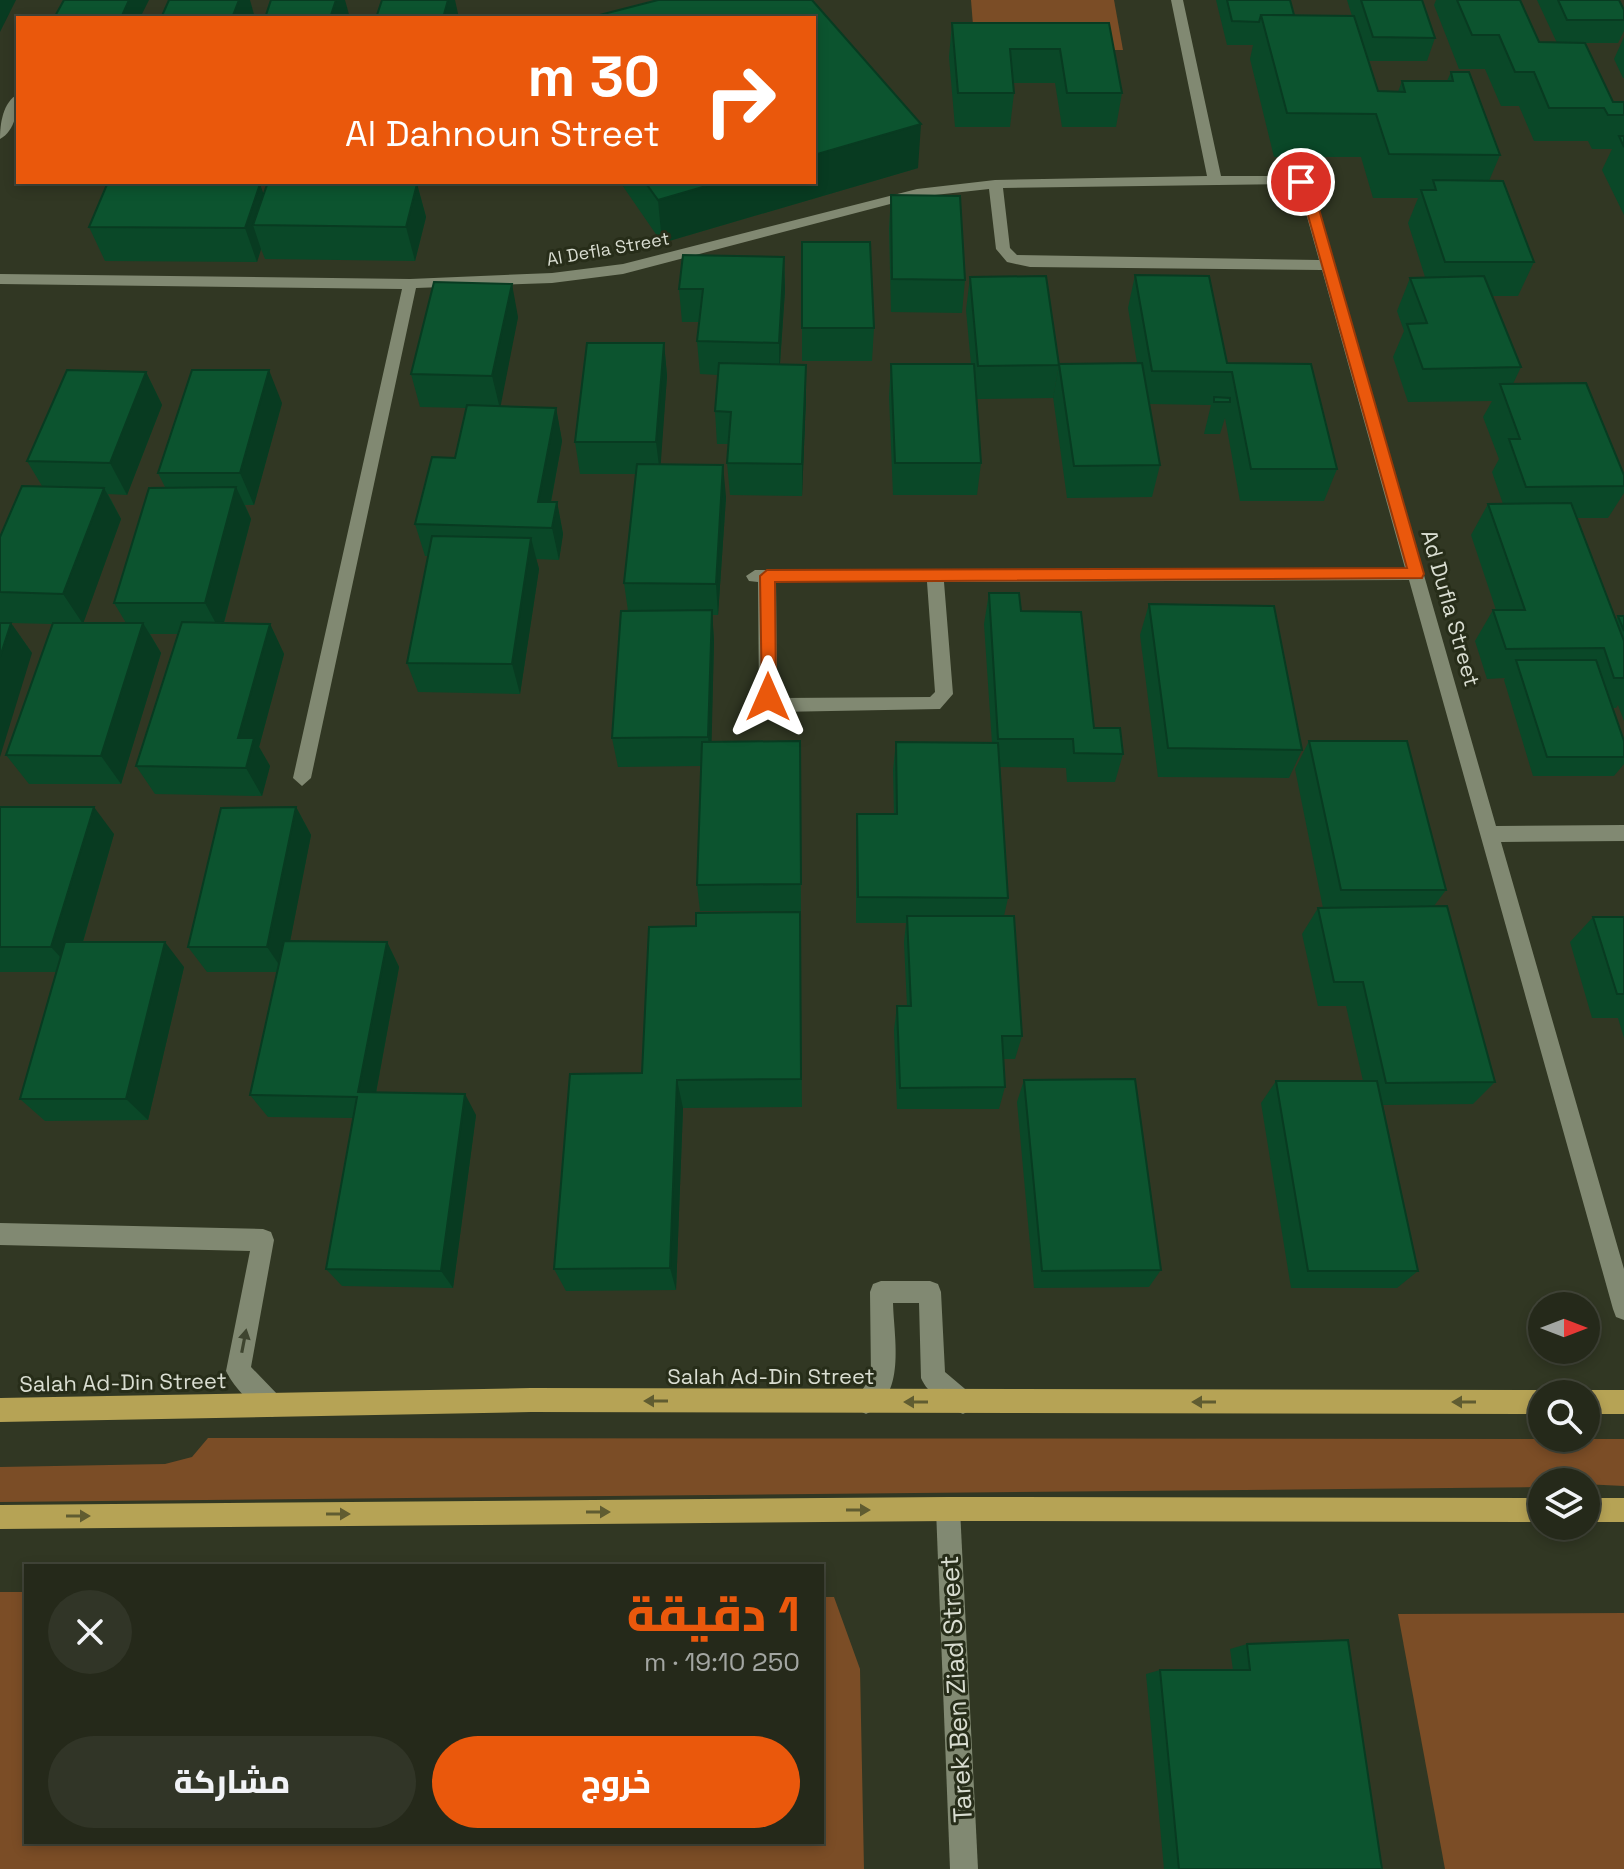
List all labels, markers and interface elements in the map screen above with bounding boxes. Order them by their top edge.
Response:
text: 30 m [528,41,660,112]
icon: right [688,48,792,152]
text: Al Dahnoun Street [345,111,660,157]
pin [1267,148,1335,216]
icon: arrive [1279,160,1323,204]
street label: Al Defla Street [545,226,671,271]
street label: Ad Dufla Street [1415,526,1487,690]
position arrow [726,655,810,739]
north arrow [1528,1292,1600,1364]
map controls [1528,1292,1600,1540]
one-way arrow [238,1328,250,1353]
street label: Salah Ad-Din Street [667,1362,875,1390]
street label: Salah Ad-Din Street [19,1366,227,1398]
button: search [1528,1380,1600,1452]
one-way arrow [643,1395,668,1407]
one-way arrow [903,1396,928,1408]
one-way arrow [1191,1396,1216,1408]
one-way arrow [1451,1396,1476,1408]
button: layers [1528,1468,1600,1540]
one-way arrow [846,1504,871,1516]
one-way arrow [586,1506,611,1518]
one-way arrow [326,1508,351,1520]
one-way arrow [66,1510,91,1522]
street label: Tarek Ben Ziad Street [932,1555,980,1823]
text: 1 دقيقة [627,1584,800,1645]
button: close [48,1590,132,1674]
text: 250 m · 19:10 [644,1645,800,1679]
button: مشاركة [48,1736,416,1828]
button: خروج [432,1736,800,1828]

